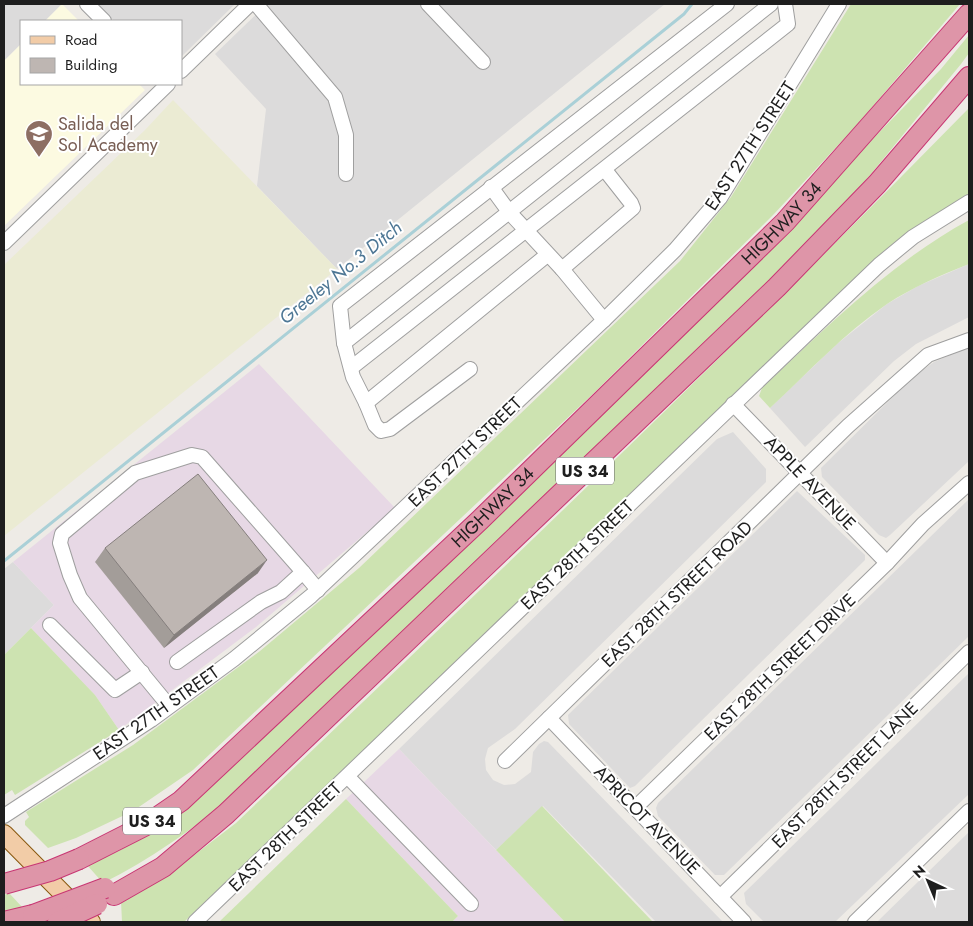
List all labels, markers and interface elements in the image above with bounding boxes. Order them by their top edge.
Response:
legend [20,20,182,85]
text: Road [65,29,97,51]
text: Building [65,54,117,76]
street label: EAST 27TH STREET [699,76,802,216]
place label: Salida del Sol Academy [58,111,158,158]
school or university icon: Salida del Sol Academy [24,119,54,158]
street label: HIGHWAY 34 [735,176,828,271]
water label: Greeley No.3 Ditch [273,214,408,331]
street label: EAST 27TH STREET [402,390,528,513]
street label: APPLE AVENUE [758,430,862,536]
road number: US 34 [556,458,614,484]
street label: HIGHWAY 34 [445,461,540,554]
street label: EAST 28TH STREET [515,494,640,616]
street label: EAST 28TH STREET ROAD [596,515,758,673]
street label: EAST 28TH STREET DRIVE [698,587,862,747]
street label: EAST 27TH STREET [88,659,225,766]
street label: EAST 28TH STREET LANE [766,696,924,854]
street label: APRICOT AVENUE [588,760,706,880]
street label: EAST 28TH STREET [223,776,348,898]
road number: US 34 [123,808,181,834]
north arrow [903,856,953,906]
text: N [908,861,930,883]

